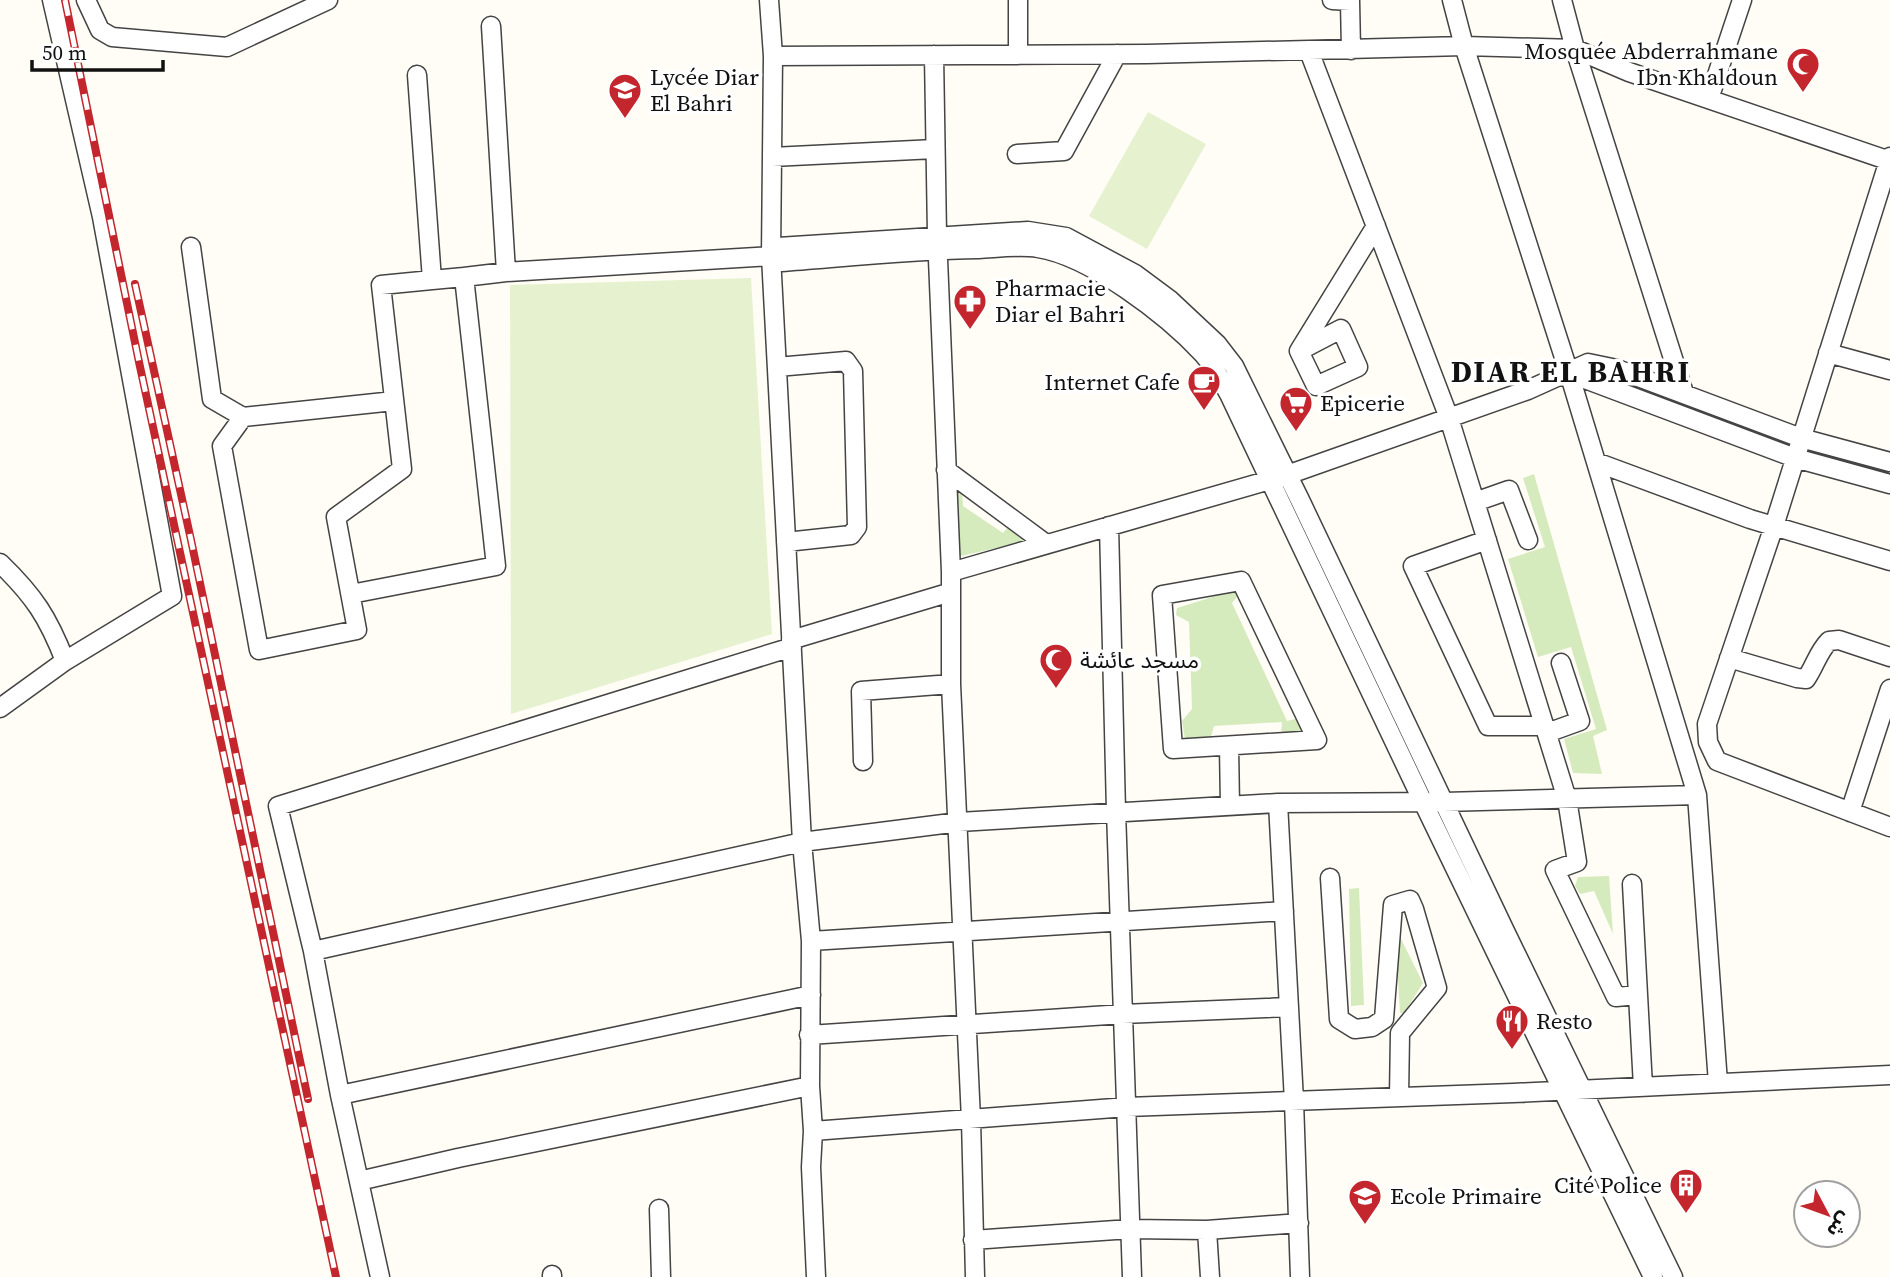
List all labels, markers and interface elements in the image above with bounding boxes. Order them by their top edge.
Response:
scale bar [32,28,163,72]
place label: Mosquée Abderrahmane Ibn Khaldoun [1524,35,1778,93]
text: 50 m [42,38,87,67]
mosque icon: Mosquée Abderrahmane Ibn Khaldoun [1784,45,1822,94]
place label: Lycée Diar El Bahri [650,61,759,119]
school or university icon: Lycée Diar El Bahri [606,71,644,120]
place label: Pharmacie Diar el Bahri [995,272,1125,330]
pharmacy icon: Pharmacie Diar el Bahri [951,282,989,331]
district label: DIAR EL BAHRI [1451,351,1691,392]
cafe icon: Internet Cafe [1185,363,1223,412]
place label: Internet Cafe [1044,366,1180,398]
supermarket icon: Epicerie [1277,384,1315,433]
place label: Epicerie [1320,387,1405,419]
mosque icon: مسجد عائشة [1037,641,1075,690]
place label: مسجد عائشة [1080,644,1199,676]
restaurant icon: Resto [1493,1002,1531,1051]
place label: Resto [1536,1005,1593,1037]
building icon: Cité Police [1667,1166,1705,1215]
place label: Cité Police [1554,1169,1662,1201]
school or university icon: Ecole Primaire [1346,1177,1384,1226]
north arrow [1792,1179,1862,1249]
place label: Ecole Primaire [1390,1180,1542,1212]
text: ش [1821,1207,1858,1244]

